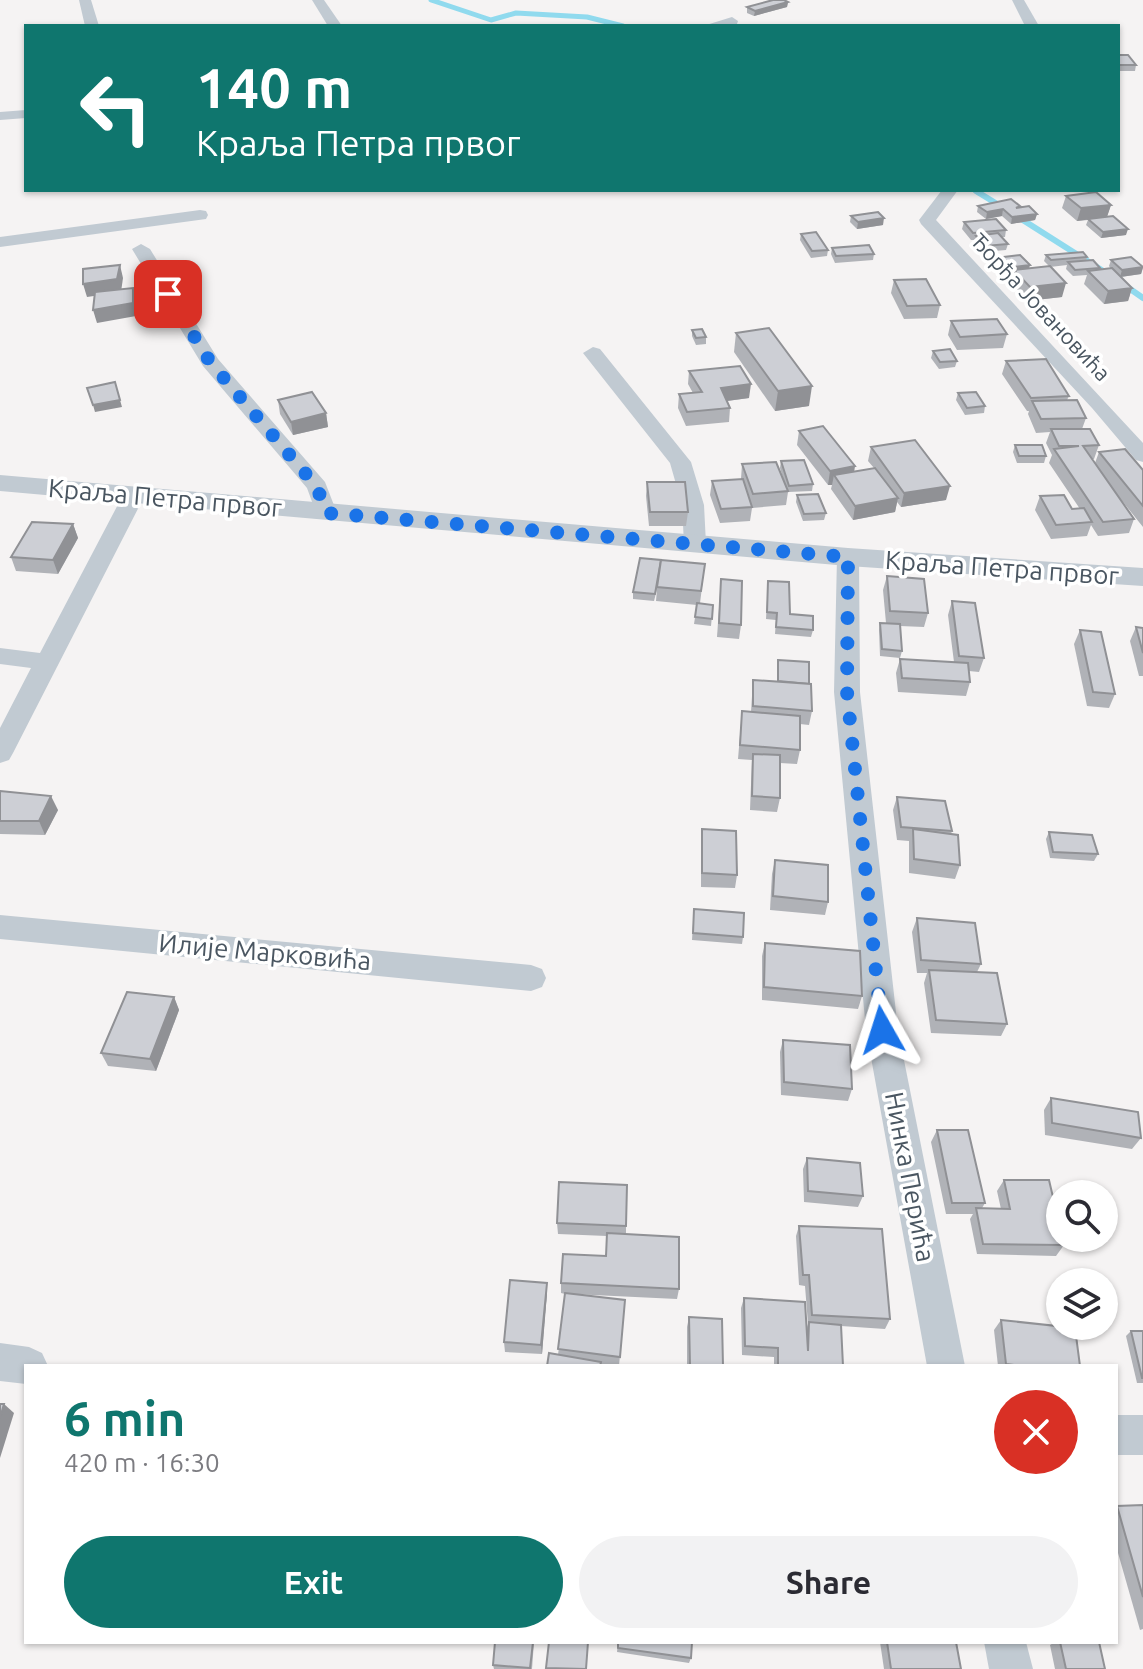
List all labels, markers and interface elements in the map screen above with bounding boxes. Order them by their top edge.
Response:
icon: left [64,56,168,160]
text: 140 m [196,56,352,119]
text: Краља Петра првог [196,122,521,163]
street label: Ђорђа Јовановића [967,228,1116,386]
pin [134,260,202,328]
icon: arrive [146,272,190,316]
street label: Краља Петра првог [47,473,284,522]
street label: Краља Петра првог [884,545,1120,590]
street label: Илије Марковића [158,928,372,975]
position arrow [840,988,924,1072]
street label: Нинка Перића [880,1089,941,1264]
map controls [1046,1180,1118,1340]
button: search [1046,1180,1118,1252]
button: layers [1046,1268,1118,1340]
button: close [994,1390,1078,1474]
text: 6 min [64,1391,185,1445]
text: 420 m · 16:30 [64,1448,220,1477]
button: Exit [64,1536,563,1628]
button: Share [579,1536,1078,1628]

